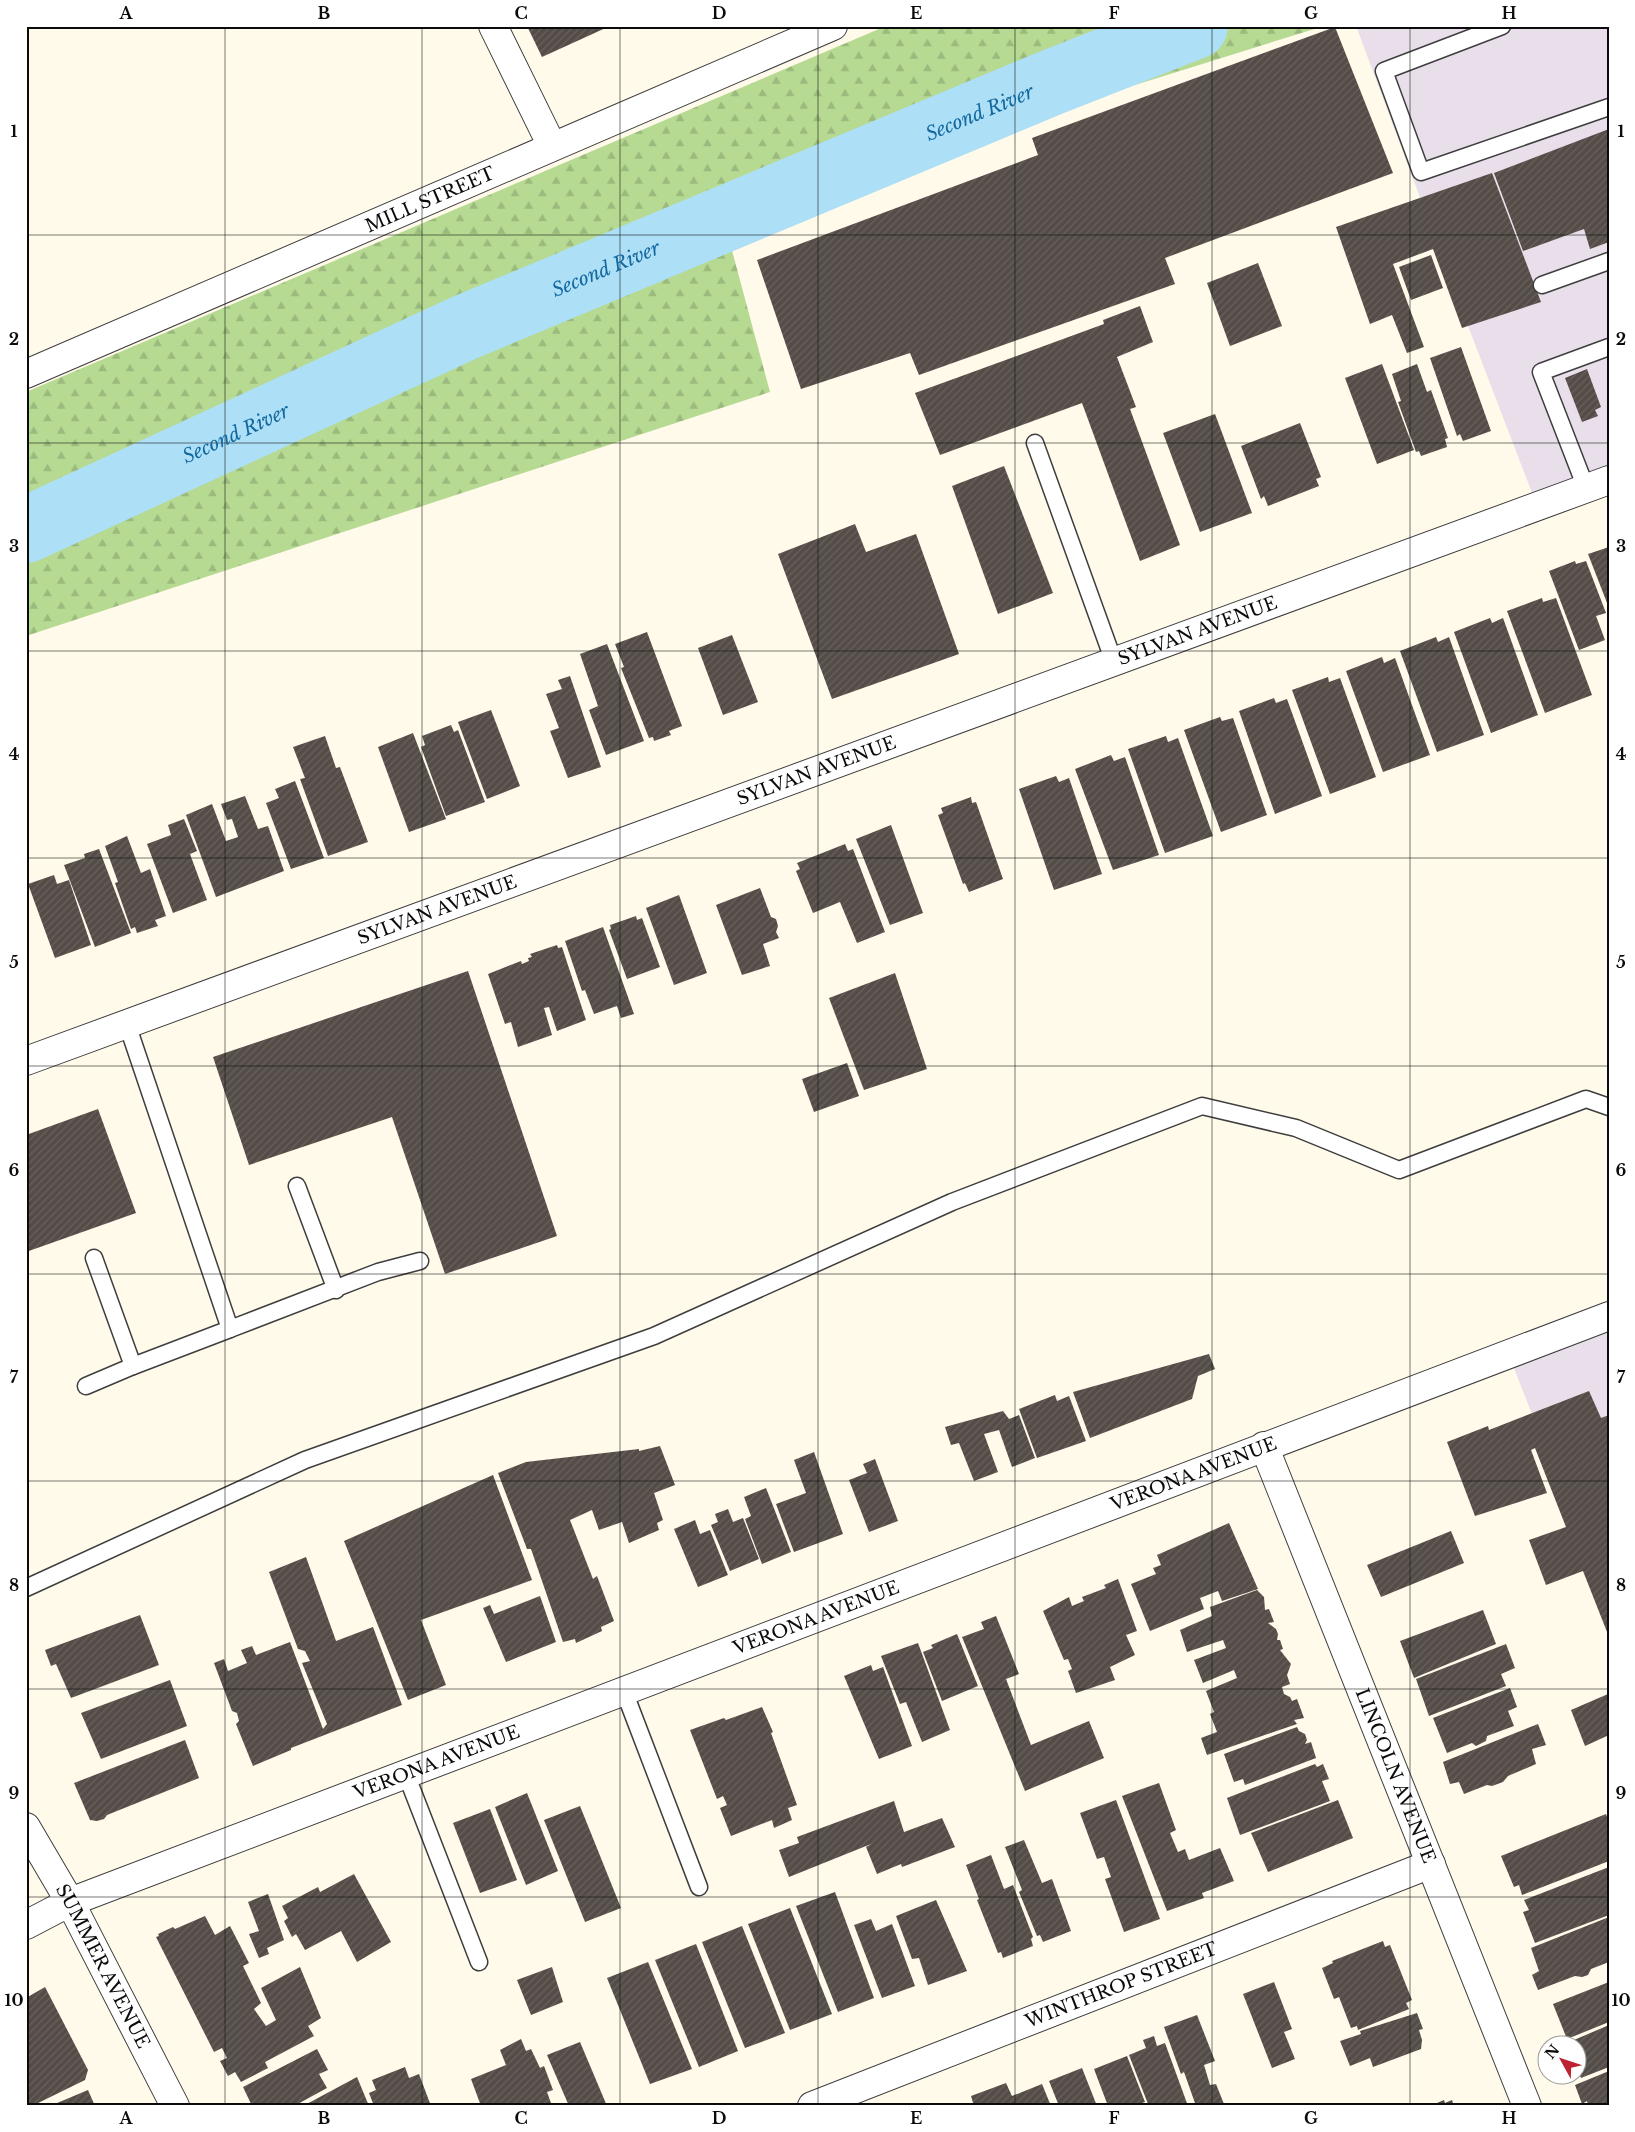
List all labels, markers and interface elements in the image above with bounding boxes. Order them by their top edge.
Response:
text: A [119,3,134,23]
text: B [318,3,331,23]
text: C [514,3,528,23]
text: D [712,3,726,23]
text: E [910,3,922,23]
text: F [1108,3,1120,23]
text: G [1304,3,1318,23]
text: H [1501,3,1517,23]
water label: Second River [922,80,1038,146]
text: 1 [11,121,18,141]
text: 1 [1618,121,1625,141]
street label: MILL STREET [362,162,499,237]
water label: Second River [548,236,665,302]
text: 2 [9,329,19,349]
text: 2 [1616,329,1626,349]
water label: Second River [179,399,294,468]
text: 3 [9,536,19,556]
text: 3 [1616,536,1626,556]
street label: SYLVAN AVENUE [1115,592,1280,670]
street label: SYLVAN AVENUE [734,732,899,810]
text: 4 [9,744,19,764]
text: 4 [1616,744,1626,764]
street label: SYLVAN AVENUE [355,871,520,949]
text: 5 [9,952,19,972]
text: 5 [1616,952,1626,972]
text: 6 [9,1160,20,1180]
text: 6 [1616,1160,1627,1180]
text: 7 [10,1367,19,1387]
text: 7 [1617,1367,1626,1387]
street label: VERONA AVENUE [1107,1433,1280,1516]
text: 8 [9,1575,19,1595]
text: 8 [1616,1575,1626,1595]
street label: VERONA AVENUE [729,1576,902,1660]
street label: LINCOLN AVENUE [1351,1685,1440,1866]
street label: VERONA AVENUE [350,1721,523,1804]
text: 9 [9,1783,20,1803]
text: 9 [1616,1783,1627,1803]
street label: SUMMER AVENUE [51,1880,154,2052]
street label: WINTHROP STREET [1021,1937,1221,2033]
text: 10 [4,1990,24,2010]
text: 10 [1611,1990,1631,2010]
north arrow [1538,2034,1588,2084]
text: N [1541,2041,1563,2062]
text: A [119,2108,134,2128]
text: B [318,2108,331,2128]
text: C [514,2108,528,2128]
text: D [712,2108,726,2128]
text: E [910,2108,922,2128]
text: F [1108,2108,1120,2128]
text: G [1304,2108,1318,2128]
text: H [1501,2108,1517,2128]

